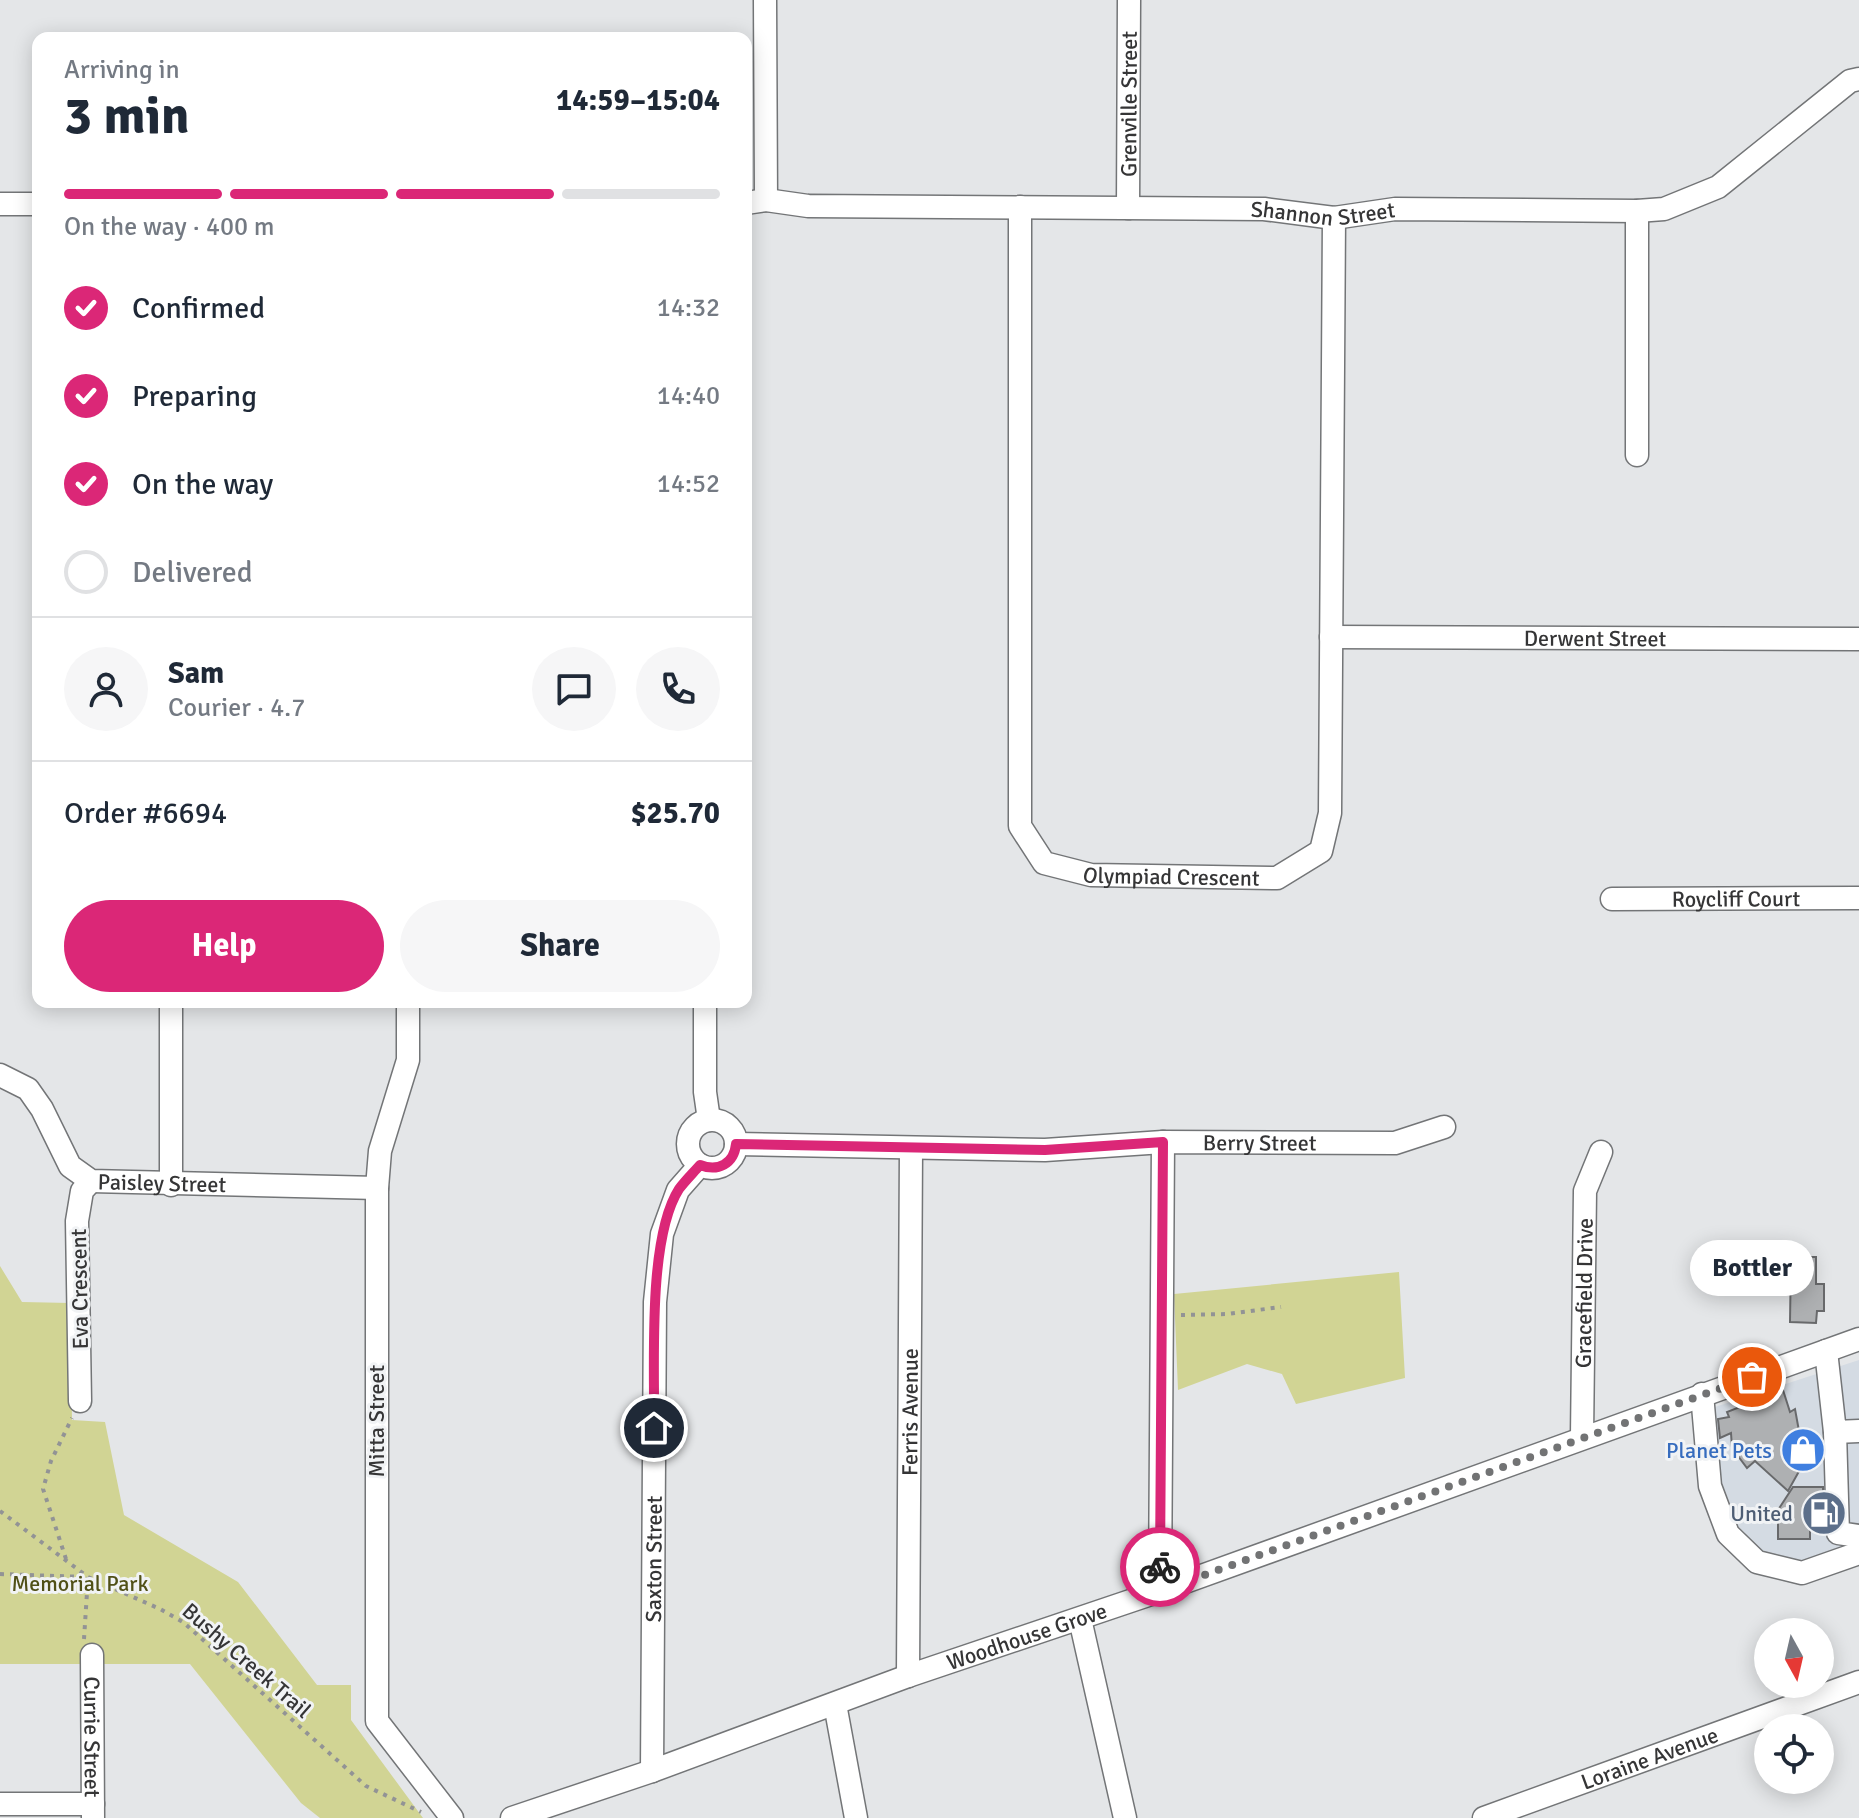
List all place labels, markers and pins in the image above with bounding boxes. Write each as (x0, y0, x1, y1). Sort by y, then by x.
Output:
callout: Bottler (1690, 1241, 1814, 1297)
pin (1718, 1343, 1786, 1411)
pin (620, 1394, 688, 1462)
shop icon: Planet Pets (1779, 1426, 1827, 1474)
place label: Planet Pets (1666, 1437, 1772, 1464)
fuel station icon: United (1800, 1489, 1848, 1537)
place label: United (1730, 1500, 1793, 1527)

